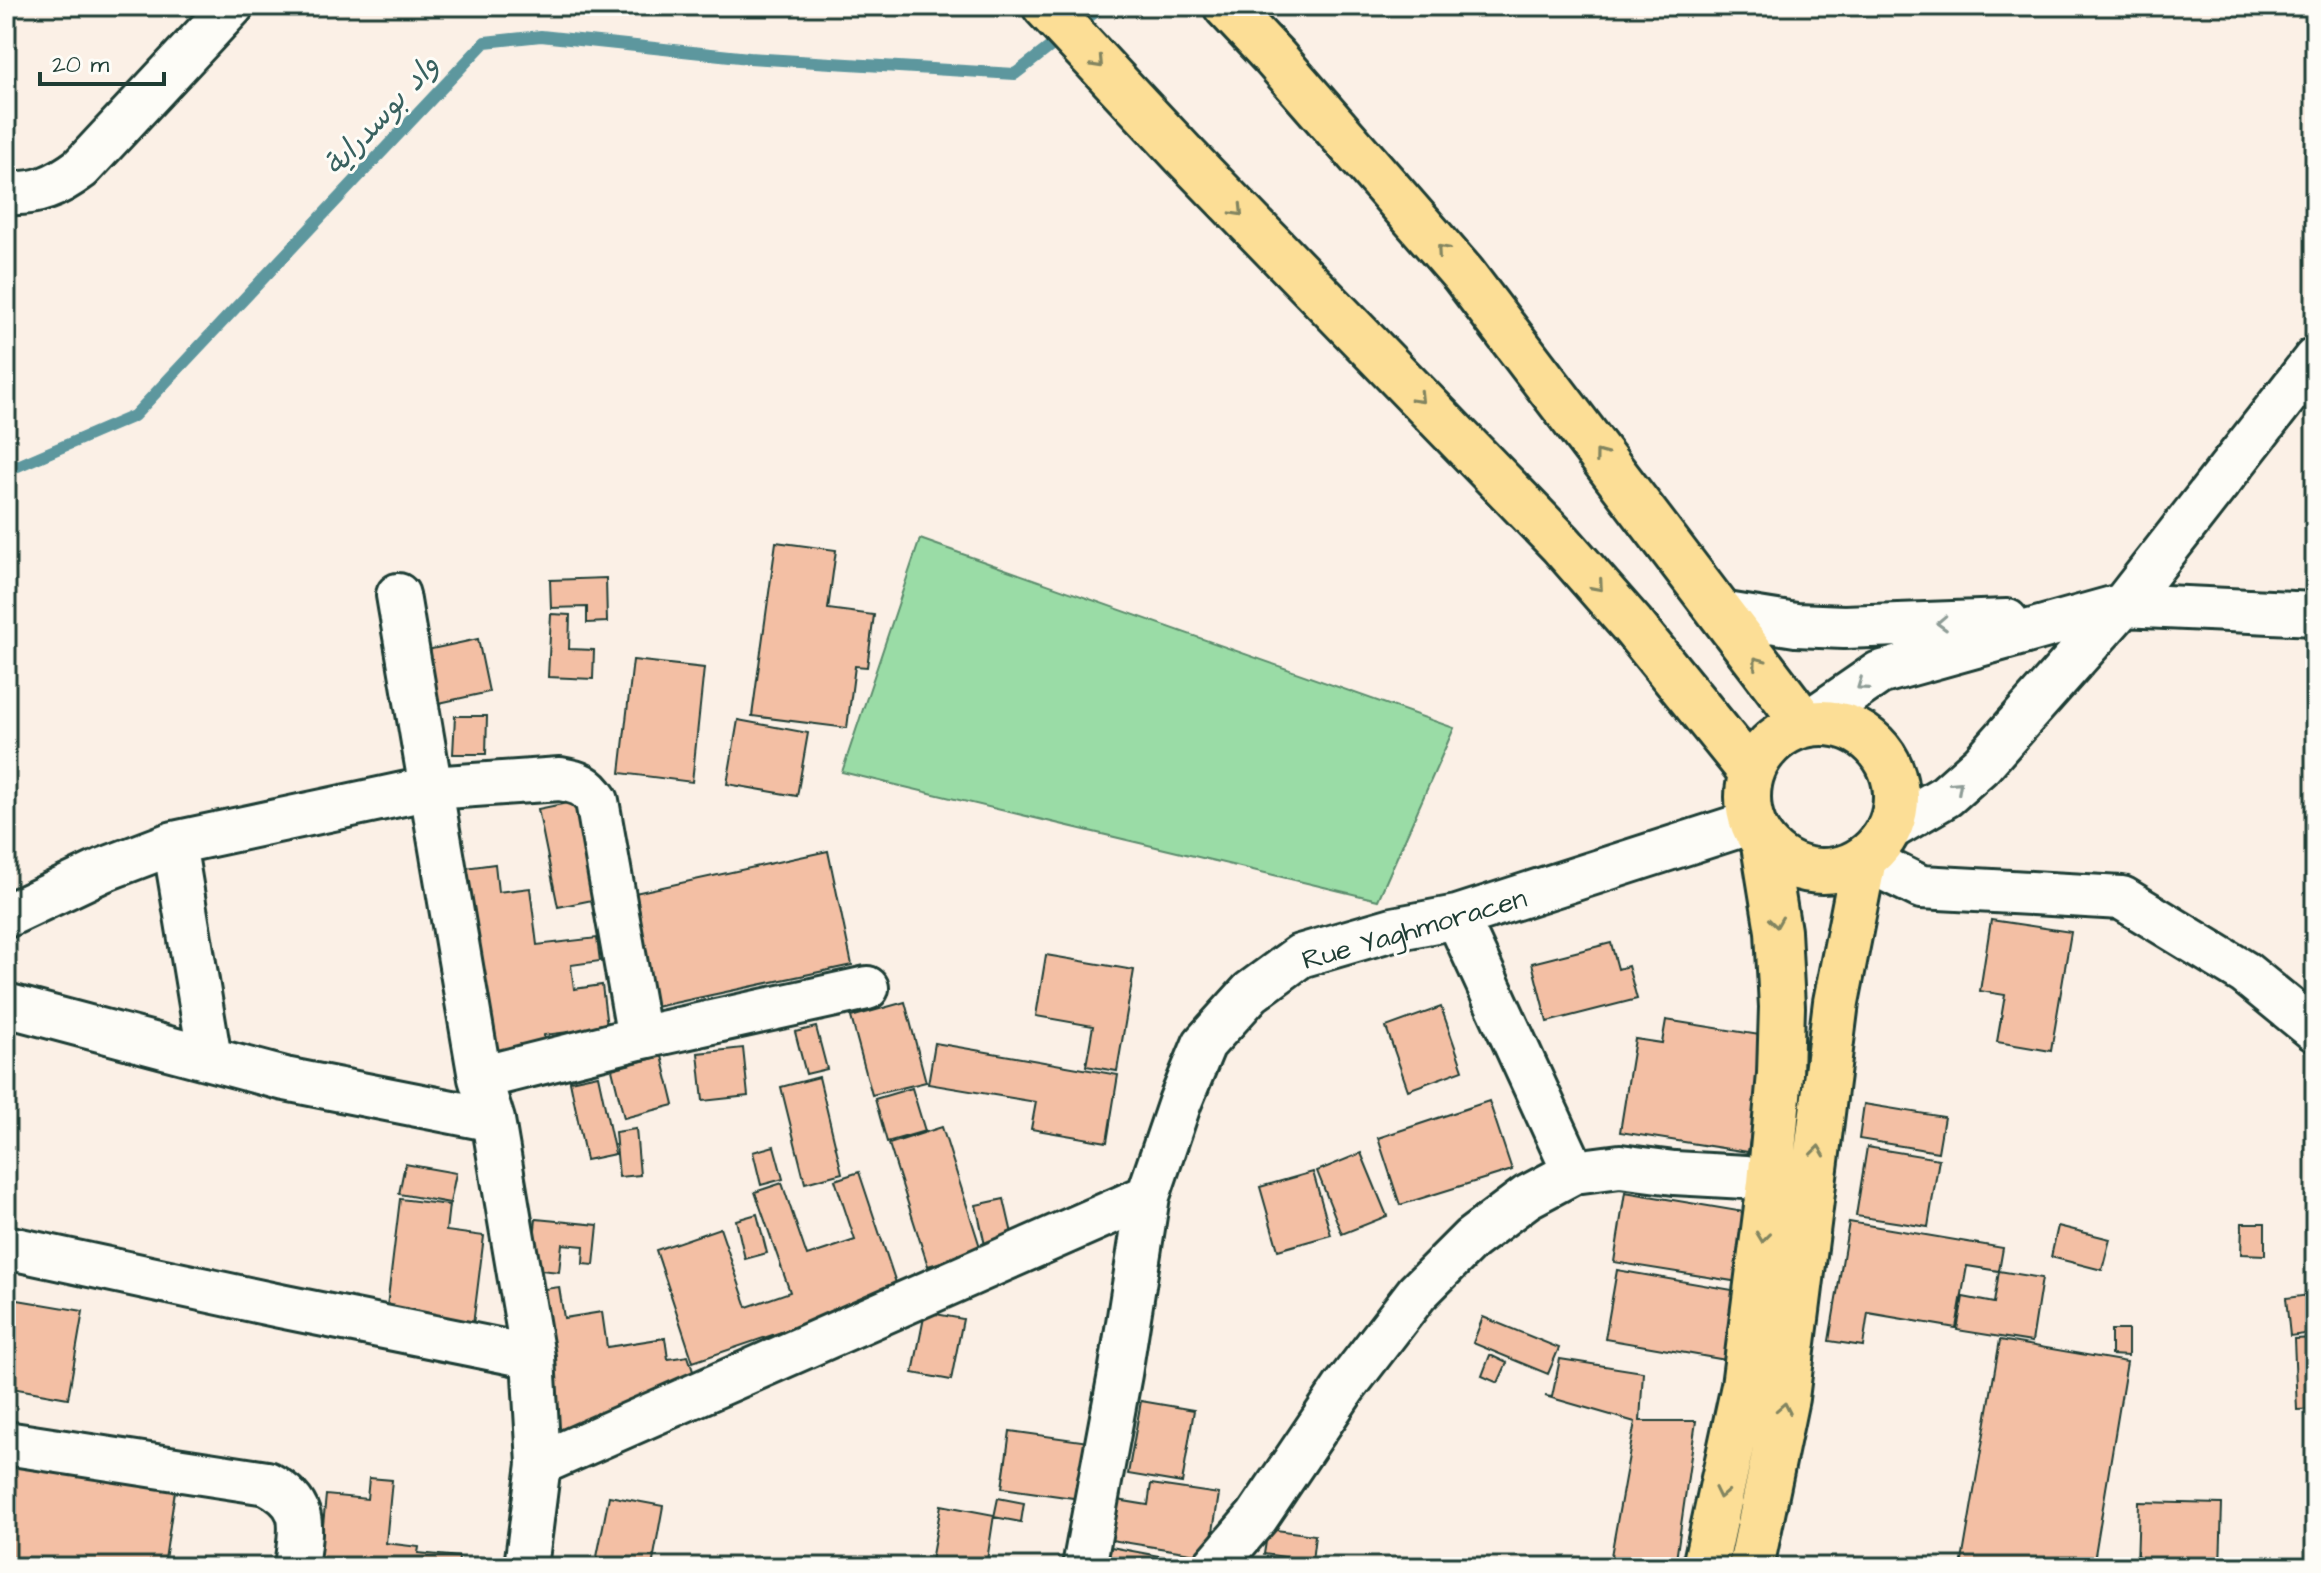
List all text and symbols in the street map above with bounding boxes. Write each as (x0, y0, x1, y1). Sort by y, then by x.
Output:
scale bar (40, 36, 164, 86)
water label: واد بوسدراية (315, 46, 449, 186)
text: 20 m (52, 48, 109, 82)
one-way arrow (1089, 54, 1104, 68)
one-way arrow (1229, 202, 1244, 216)
one-way arrow (1437, 244, 1451, 259)
one-way arrow (1410, 389, 1424, 403)
one-way arrow (1596, 449, 1610, 464)
one-way arrow (1588, 577, 1603, 591)
one-way arrow (1935, 615, 1948, 632)
one-way arrow (1753, 656, 1767, 671)
one-way arrow (1857, 675, 1871, 690)
one-way arrow (1947, 782, 1962, 796)
street label: Rue Yaghmoracen (1297, 879, 1532, 981)
one-way arrow (1767, 915, 1784, 929)
one-way arrow (1809, 1144, 1826, 1157)
one-way arrow (1755, 1230, 1772, 1244)
one-way arrow (1774, 1401, 1791, 1415)
one-way arrow (1713, 1486, 1730, 1499)

